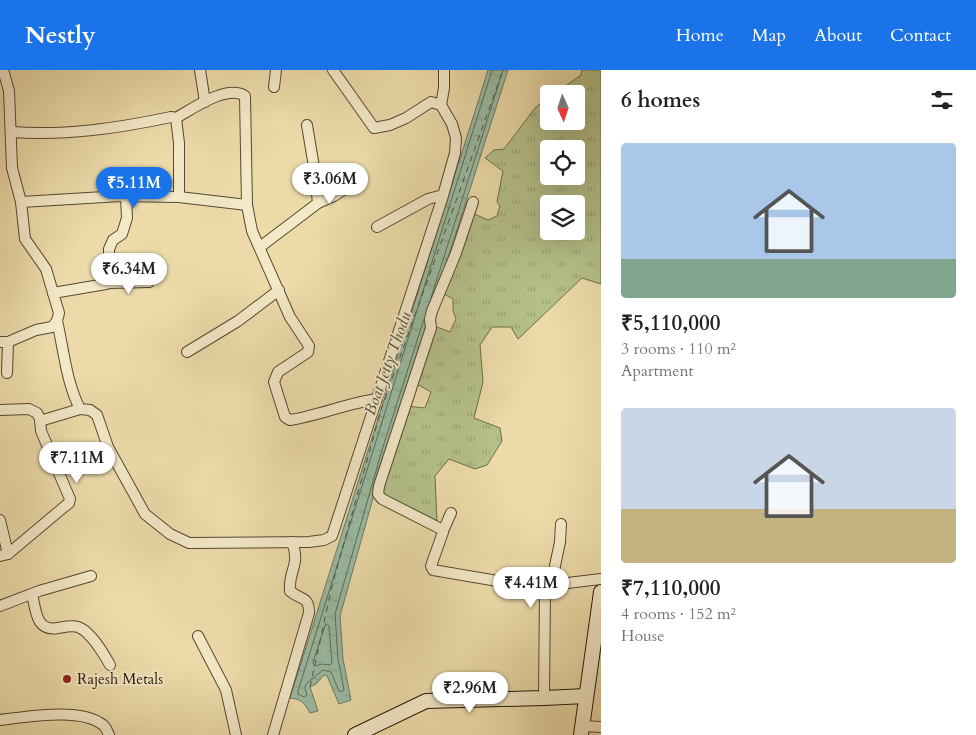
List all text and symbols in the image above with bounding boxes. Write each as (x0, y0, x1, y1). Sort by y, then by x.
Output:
text: Nestly (25, 19, 96, 52)
text: Home (676, 23, 724, 48)
text: Map (752, 23, 786, 48)
text: About (814, 23, 862, 48)
text: Contact (890, 23, 951, 48)
north arrow (540, 85, 585, 130)
map controls (540, 85, 585, 240)
text: 6 homes (621, 86, 700, 115)
icon: filters (928, 86, 956, 114)
button: locate (540, 140, 585, 185)
pin: ₹3.06M (289, 162, 371, 205)
pin: ₹5.11M (93, 166, 175, 209)
text: ₹3.06M (303, 168, 357, 190)
text: ₹5.11M (107, 172, 161, 194)
icon: home (744, 176, 834, 266)
button: layers (540, 195, 585, 240)
pin: ₹6.34M (88, 252, 170, 295)
text: ₹6.34M (102, 258, 156, 280)
water label: Boat Jetty Thodu (359, 308, 417, 418)
text: ₹5,110,000 (621, 309, 721, 338)
text: 3 rooms · 110 m² (621, 338, 736, 360)
text: Apartment (621, 360, 694, 382)
icon: home (744, 441, 834, 531)
pin: ₹7.11M (36, 442, 118, 484)
text: ₹7.11M (50, 447, 104, 469)
pin: ₹4.41M (490, 566, 572, 609)
text: ₹4.41M (504, 572, 558, 594)
text: ₹7,110,000 (621, 574, 721, 603)
text: 4 rooms · 152 m² (621, 603, 736, 625)
text: House (621, 625, 664, 647)
place label: Rajesh Metals (77, 669, 163, 689)
pin: ₹2.96M (429, 672, 511, 714)
marker: Rajesh Metals (61, 673, 73, 685)
text: ₹2.96M (443, 677, 497, 699)

